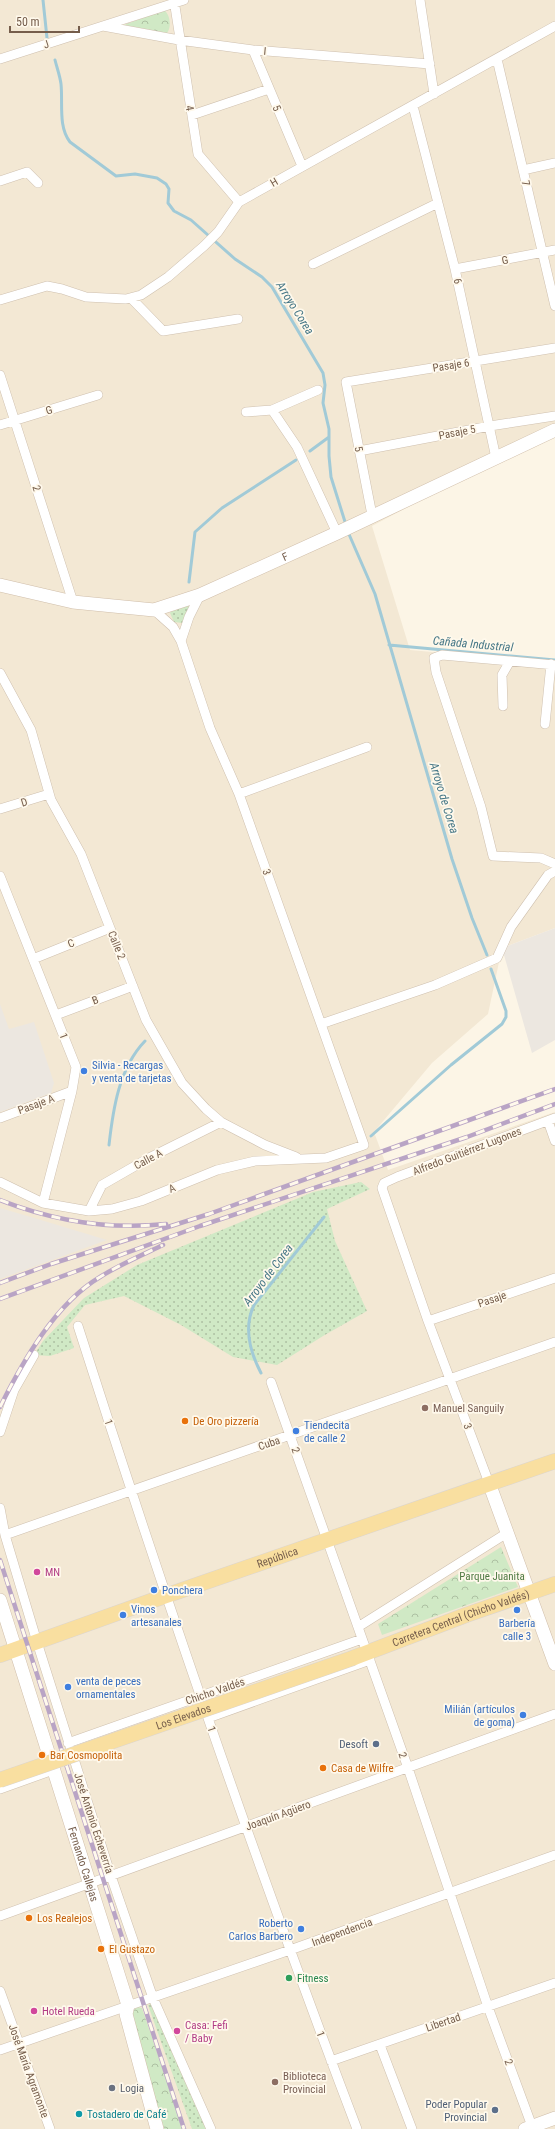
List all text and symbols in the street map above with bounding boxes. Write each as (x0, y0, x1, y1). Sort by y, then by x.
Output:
scale bar (10, 8, 79, 34)
text: 50 m (16, 15, 40, 29)
street label: J (42, 37, 51, 51)
street label: I (263, 45, 267, 58)
street label: 5 (269, 103, 284, 113)
street label: 4 (183, 104, 196, 112)
street label: H (268, 175, 280, 190)
street label: 7 (519, 179, 532, 187)
street label: G (501, 253, 510, 267)
street label: 6 (451, 277, 464, 285)
water label: Arroyo Corea (273, 278, 317, 337)
street label: Pasaje 6 (432, 356, 470, 375)
street label: G (44, 403, 54, 418)
street label: Pasaje 5 (438, 423, 477, 442)
street label: 5 (352, 445, 365, 453)
street label: 2 (30, 484, 44, 493)
street label: F (280, 550, 290, 564)
water label: Cañada Industrial (432, 634, 514, 655)
water label: Arroyo de Corea (426, 760, 461, 835)
street label: D (19, 795, 29, 810)
street label: 3 (259, 867, 274, 877)
street label: Calle 2 (105, 929, 128, 961)
street label: C (66, 936, 77, 951)
street label: B (90, 993, 100, 1008)
street label: 1 (56, 1031, 71, 1041)
place label: Silvia - Recargas y venta de tarjetas (92, 1059, 171, 1085)
marker: Silvia - Recargas y venta de tarjetas (79, 1066, 89, 1076)
street label: Pasaje A (16, 1092, 57, 1117)
street label: Alfredo Guitiérrez Lugones (411, 1125, 523, 1178)
street label: Calle A (132, 1146, 165, 1172)
street label: A (167, 1181, 178, 1196)
water label: Arroyo de Corea (240, 1241, 296, 1309)
street label: Pasaje (476, 1289, 508, 1310)
place label: Manuel Sanguily (433, 1402, 505, 1415)
marker: Manuel Sanguily (420, 1403, 430, 1413)
place label: De Oro pizzería (193, 1415, 259, 1428)
marker: De Oro pizzería (180, 1416, 190, 1426)
street label: 1 (102, 1418, 116, 1427)
place label: Tiendecita de calle 2 (304, 1419, 349, 1445)
street label: 3 (460, 1421, 475, 1431)
marker: Tiendecita de calle 2 (291, 1426, 301, 1436)
street label: Cuba (257, 1434, 282, 1453)
street label: 2 (288, 1445, 303, 1455)
street label: República (255, 1545, 300, 1571)
place label: MN (45, 1566, 60, 1579)
marker: MN (32, 1567, 42, 1577)
park label: Parque Juanita (459, 1570, 525, 1583)
place label: Ponchera (162, 1584, 203, 1597)
marker: Ponchera (149, 1585, 159, 1595)
street label: Carretera Central (Chicho Valdés) (391, 1587, 531, 1649)
place label: Vinos artesanales (131, 1603, 182, 1629)
marker: Barbería calle 3 (512, 1605, 522, 1615)
marker: Vinos artesanales (118, 1610, 128, 1620)
place label: Barbería calle 3 (499, 1617, 535, 1643)
place label: venta de peces ornamentales (76, 1675, 141, 1701)
street label: Chicho Valdés (184, 1675, 247, 1708)
marker: venta de peces ornamentales (63, 1682, 73, 1692)
street label: Los Elevados (154, 1702, 213, 1733)
place label: Milián (artículos de goma) (444, 1703, 515, 1729)
marker: Milián (artículos de goma) (518, 1710, 528, 1720)
street label: 1 (204, 1724, 219, 1734)
place label: Desoft (339, 1738, 368, 1751)
marker: Desoft (371, 1739, 381, 1749)
place label: Bar Cosmopolita (50, 1749, 122, 1762)
marker: Bar Cosmopolita (37, 1750, 47, 1760)
street label: 2 (395, 1750, 410, 1760)
place label: Casa de Wilfre (331, 1762, 394, 1775)
marker: Casa de Wilfre (318, 1763, 328, 1773)
street label: José Antonio Echeverría (71, 1771, 116, 1875)
street label: Joaquín Agüero (244, 1798, 313, 1833)
street label: Fernando Callejas (65, 1825, 101, 1903)
place label: Los Realejos (37, 1912, 92, 1925)
marker: Los Realejos (24, 1913, 34, 1923)
street label: Independencia (310, 1916, 374, 1949)
place label: Roberto Carlos Barbero (229, 1917, 293, 1943)
marker: Roberto Carlos Barbero (296, 1924, 306, 1934)
place label: El Gustazo (109, 1943, 156, 1956)
marker: El Gustazo (96, 1944, 106, 1954)
place label: Fitness (297, 1972, 329, 1985)
marker: Fitness (284, 1973, 294, 1983)
place label: Hotel Rueda (42, 2005, 95, 2018)
marker: Hotel Rueda (29, 2006, 39, 2016)
street label: Libertad (424, 2010, 462, 2034)
place label: Casa: Fefi / Baby (185, 2019, 228, 2045)
street label: José María Agramonte (6, 2023, 51, 2120)
marker: Casa: Fefi / Baby (172, 2026, 182, 2036)
street label: 1 (313, 2029, 328, 2039)
street label: 2 (501, 2057, 516, 2067)
place label: Biblioteca Provincial (283, 2070, 326, 2096)
marker: Biblioteca Provincial (270, 2077, 280, 2087)
place label: Logia (120, 2082, 144, 2095)
marker: Logia (107, 2083, 117, 2093)
place label: Poder Popular Provincial (426, 2098, 488, 2124)
marker: Poder Popular Provincial (490, 2105, 500, 2115)
place label: Tostadero de Café (87, 2108, 166, 2121)
marker: Tostadero de Café (74, 2109, 84, 2119)

